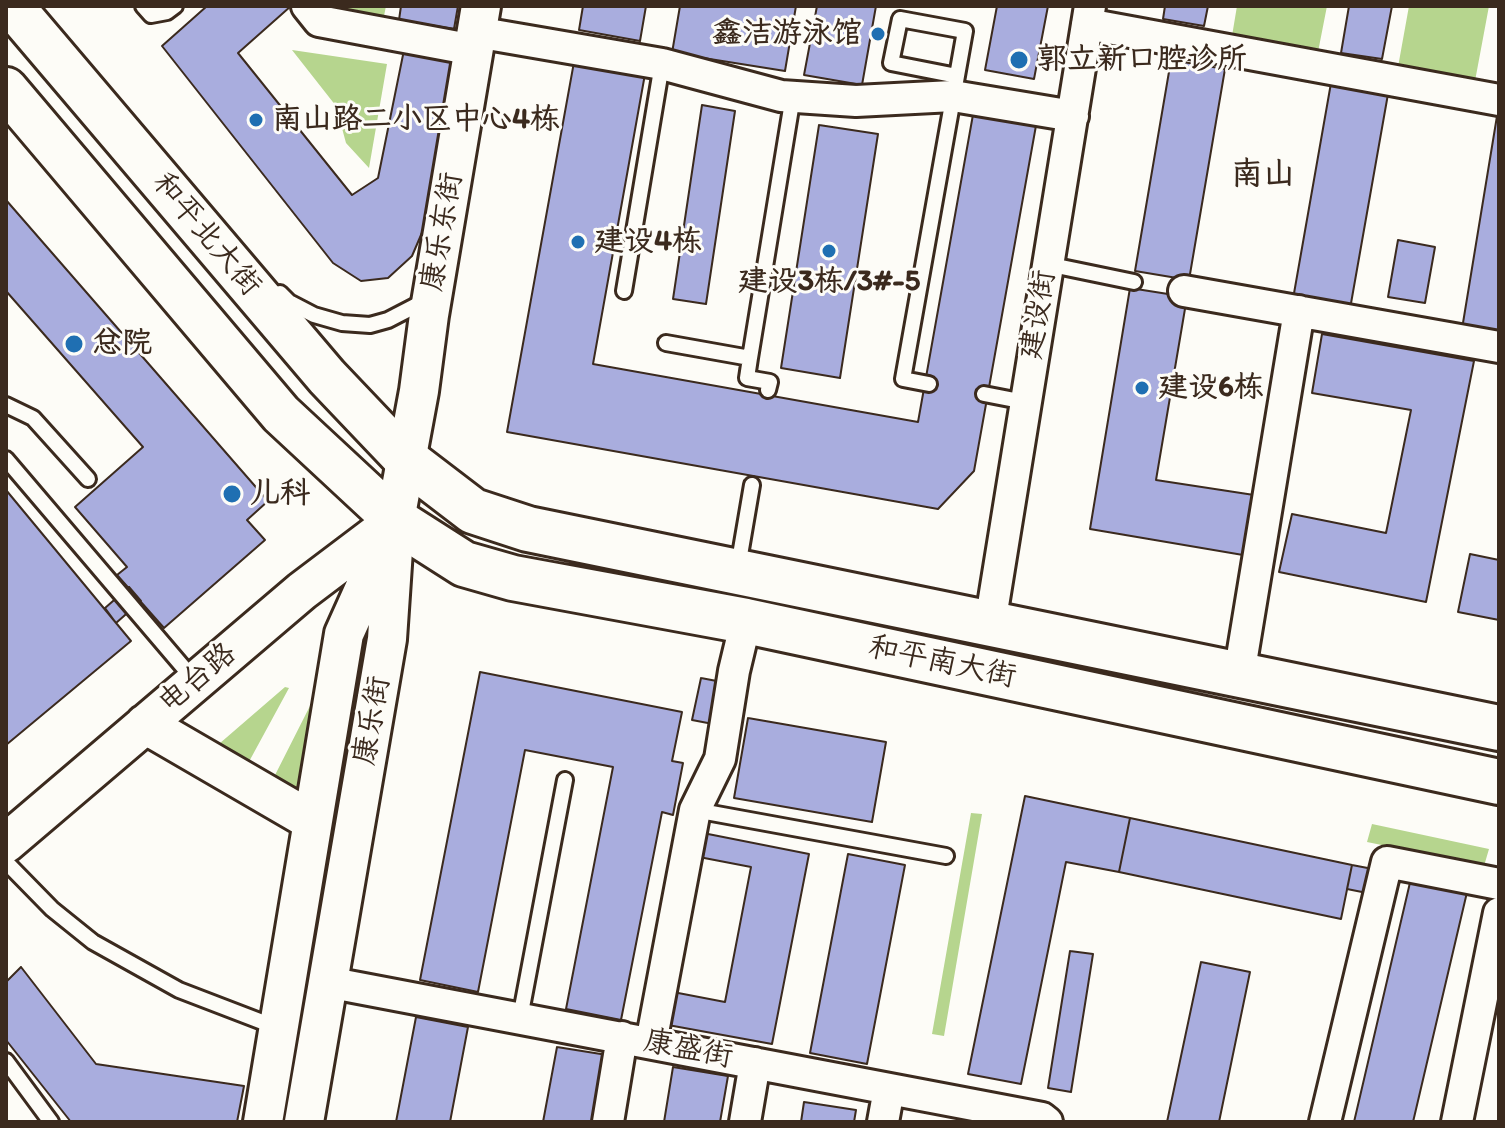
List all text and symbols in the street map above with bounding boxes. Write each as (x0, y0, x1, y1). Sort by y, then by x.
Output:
place label: 鑫洁游泳馆 (712, 16, 862, 52)
marker: 鑫洁游泳馆 (869, 25, 887, 43)
place label: 郭立新口腔诊所 (1037, 42, 1247, 78)
marker: 郭立新口腔诊所 (1008, 49, 1030, 71)
place label: 南山路二小区中心4栋 (272, 102, 560, 138)
marker: 南山路二小区中心4栋 (247, 111, 265, 129)
district label: 南山 (1231, 157, 1295, 195)
street label: 和平北大街 (144, 166, 268, 304)
street label: 康乐东街 (415, 170, 471, 294)
place label: 建设4栋 (594, 224, 702, 260)
marker: 建设4栋 (569, 233, 587, 251)
marker: 建设3栋/3#-5 (820, 242, 838, 260)
place label: 建设3栋/3#-5 (738, 264, 920, 300)
street label: 建设街 (1014, 268, 1064, 362)
place label: 总院 (92, 326, 152, 362)
marker: 总院 (63, 333, 85, 355)
place label: 建设6栋 (1158, 370, 1264, 406)
marker: 建设6栋 (1133, 379, 1151, 397)
place label: 儿科 (250, 476, 310, 512)
marker: 儿科 (221, 483, 243, 505)
street label: 和平南大街 (865, 630, 1019, 696)
street label: 电台路 (152, 636, 244, 722)
street label: 康乐街 (347, 674, 399, 768)
street label: 康盛街 (640, 1024, 736, 1076)

